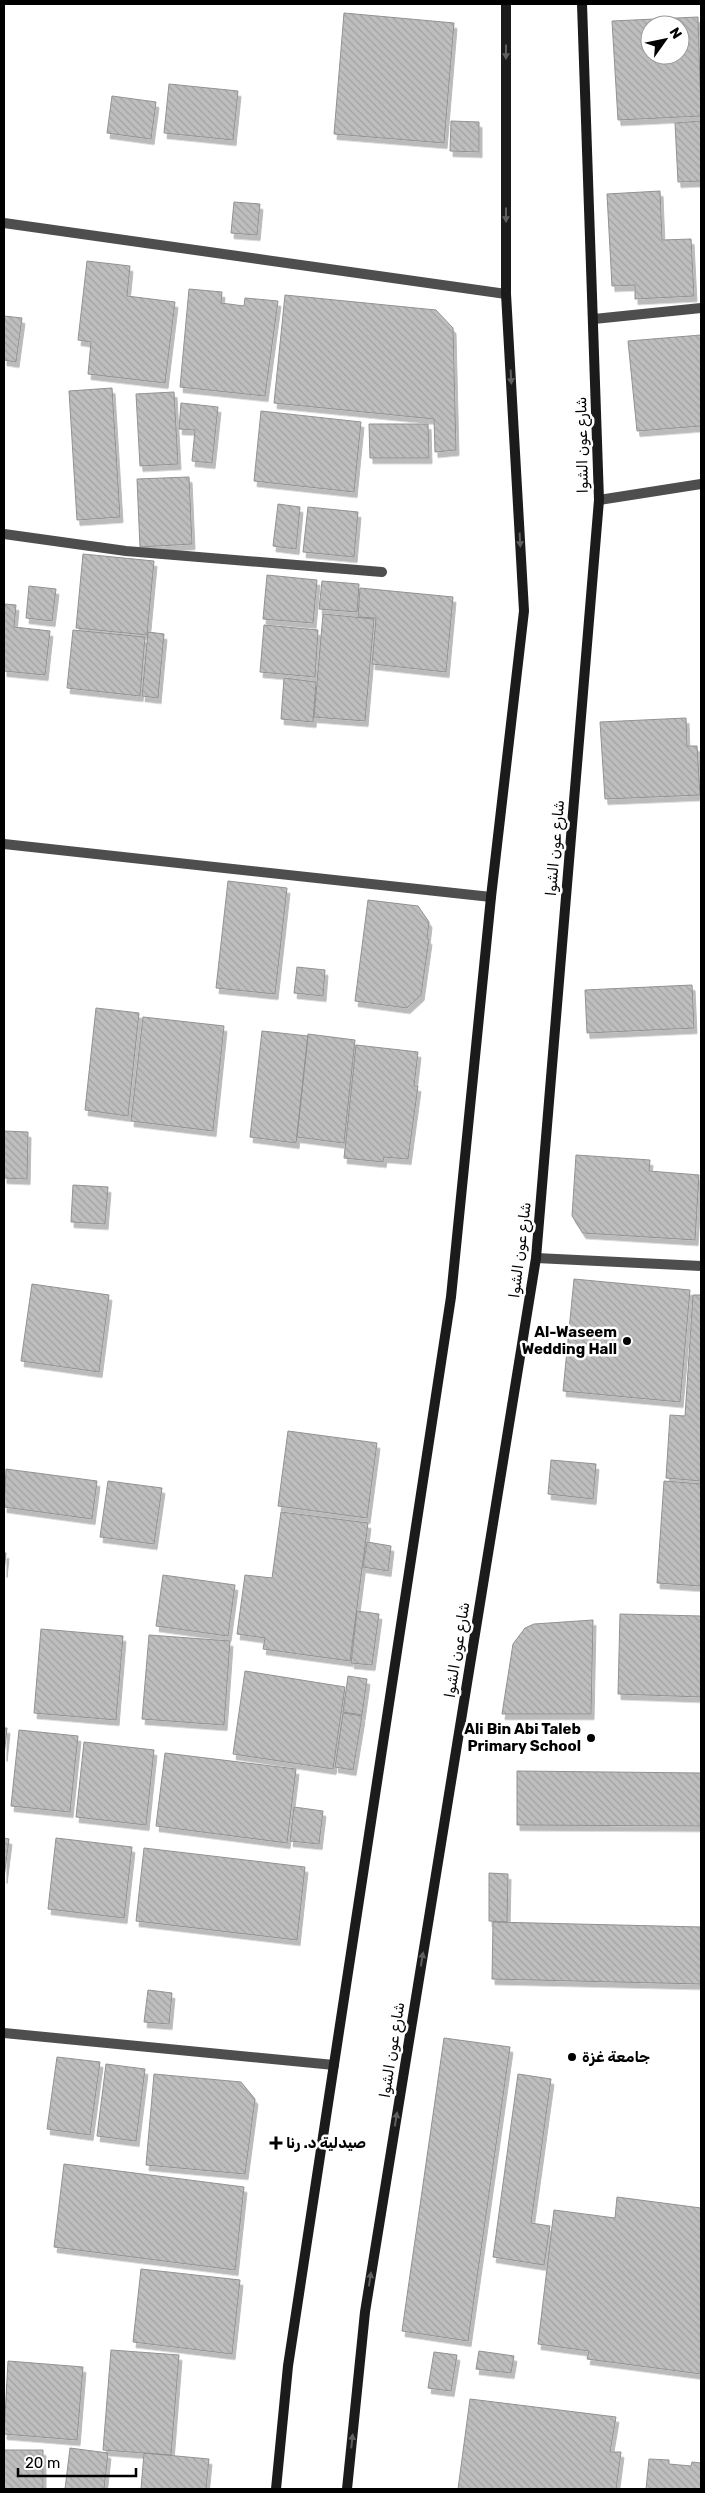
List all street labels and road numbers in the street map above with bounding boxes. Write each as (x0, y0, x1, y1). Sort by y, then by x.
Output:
street label: شارع عون الشوا (572, 396, 594, 493)
street label: شارع عون الشوا (542, 799, 570, 897)
street label: شارع عون الشوا (505, 1201, 537, 1299)
street label: شارع عون الشوا (441, 1601, 475, 1699)
street label: شارع عون الشوا (376, 2001, 410, 2099)

